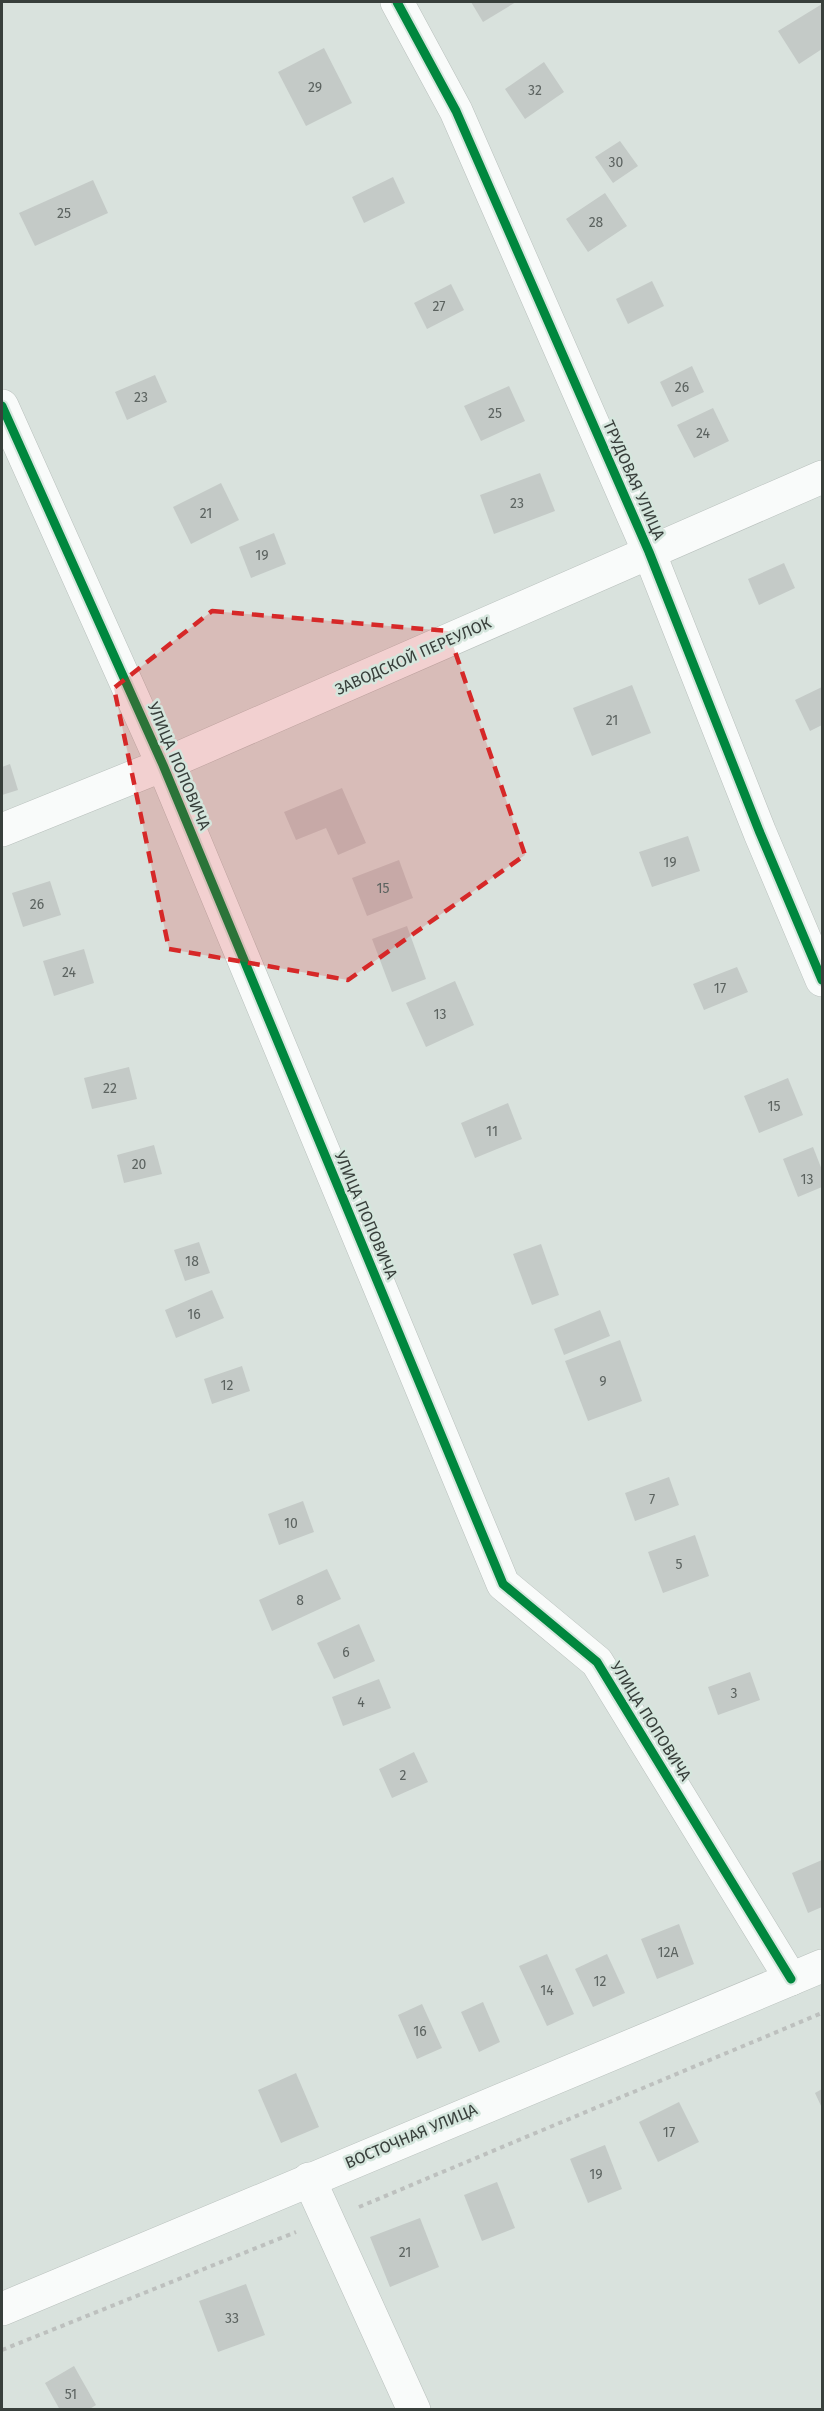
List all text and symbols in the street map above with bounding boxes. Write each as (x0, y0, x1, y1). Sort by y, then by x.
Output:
house number: 29 (308, 79, 322, 96)
house number: 32 (528, 82, 542, 99)
house number: 30 (609, 154, 624, 171)
house number: 25 (57, 205, 71, 222)
house number: 28 (589, 214, 604, 231)
house number: 27 (432, 298, 446, 315)
house number: 26 (675, 379, 689, 396)
house number: 23 (134, 389, 148, 406)
house number: 25 (488, 405, 502, 422)
street label: ТРУДОВАЯ УЛИЦА (599, 417, 669, 543)
house number: 24 (696, 425, 711, 442)
house number: 23 (510, 495, 524, 512)
house number: 21 (200, 505, 212, 522)
house number: 19 (255, 547, 269, 564)
street label: ЗАВОДСКОЙ ПЕРЕУЛОК (332, 613, 494, 699)
street label: УЛИЦА ПОПОВИЧА (143, 699, 215, 834)
house number: 21 (606, 712, 618, 729)
house number: 19 (663, 854, 677, 871)
house number: 15 (376, 880, 390, 897)
house number: 26 (30, 896, 44, 913)
house number: 24 (62, 964, 77, 981)
house number: 17 (714, 980, 726, 997)
house number: 13 (433, 1006, 447, 1023)
house number: 22 (103, 1080, 117, 1097)
house number: 15 (767, 1098, 781, 1115)
house number: 11 (486, 1123, 498, 1140)
street label: УЛИЦА ПОПОВИЧА (330, 1148, 402, 1283)
house number: 20 (132, 1156, 147, 1173)
house number: 13 (800, 1171, 814, 1188)
house number: 18 (185, 1253, 199, 1270)
house number: 16 (187, 1306, 201, 1323)
house number: 9 (599, 1373, 607, 1390)
house number: 12 (221, 1377, 234, 1394)
house number: 7 (649, 1491, 655, 1508)
house number: 10 (284, 1515, 298, 1532)
house number: 5 (675, 1556, 683, 1573)
house number: 8 (296, 1592, 304, 1609)
house number: 6 (342, 1644, 350, 1661)
street label: УЛИЦА ПОПОВИЧА (607, 1658, 696, 1785)
house number: 3 (731, 1685, 738, 1702)
house number: 4 (357, 1694, 365, 1711)
house number: 2 (400, 1767, 407, 1784)
house number: 12А (657, 1944, 679, 1961)
house number: 12 (594, 1973, 607, 1990)
house number: 14 (540, 1982, 554, 1999)
house number: 16 (413, 2023, 427, 2040)
street label: ВОСТОЧНАЯ УЛИЦА (342, 2099, 481, 2172)
house number: 17 (663, 2124, 675, 2141)
house number: 19 (589, 2166, 603, 2183)
house number: 21 (399, 2244, 411, 2261)
house number: 33 (225, 2310, 239, 2327)
house number: 51 (65, 2386, 77, 2403)

